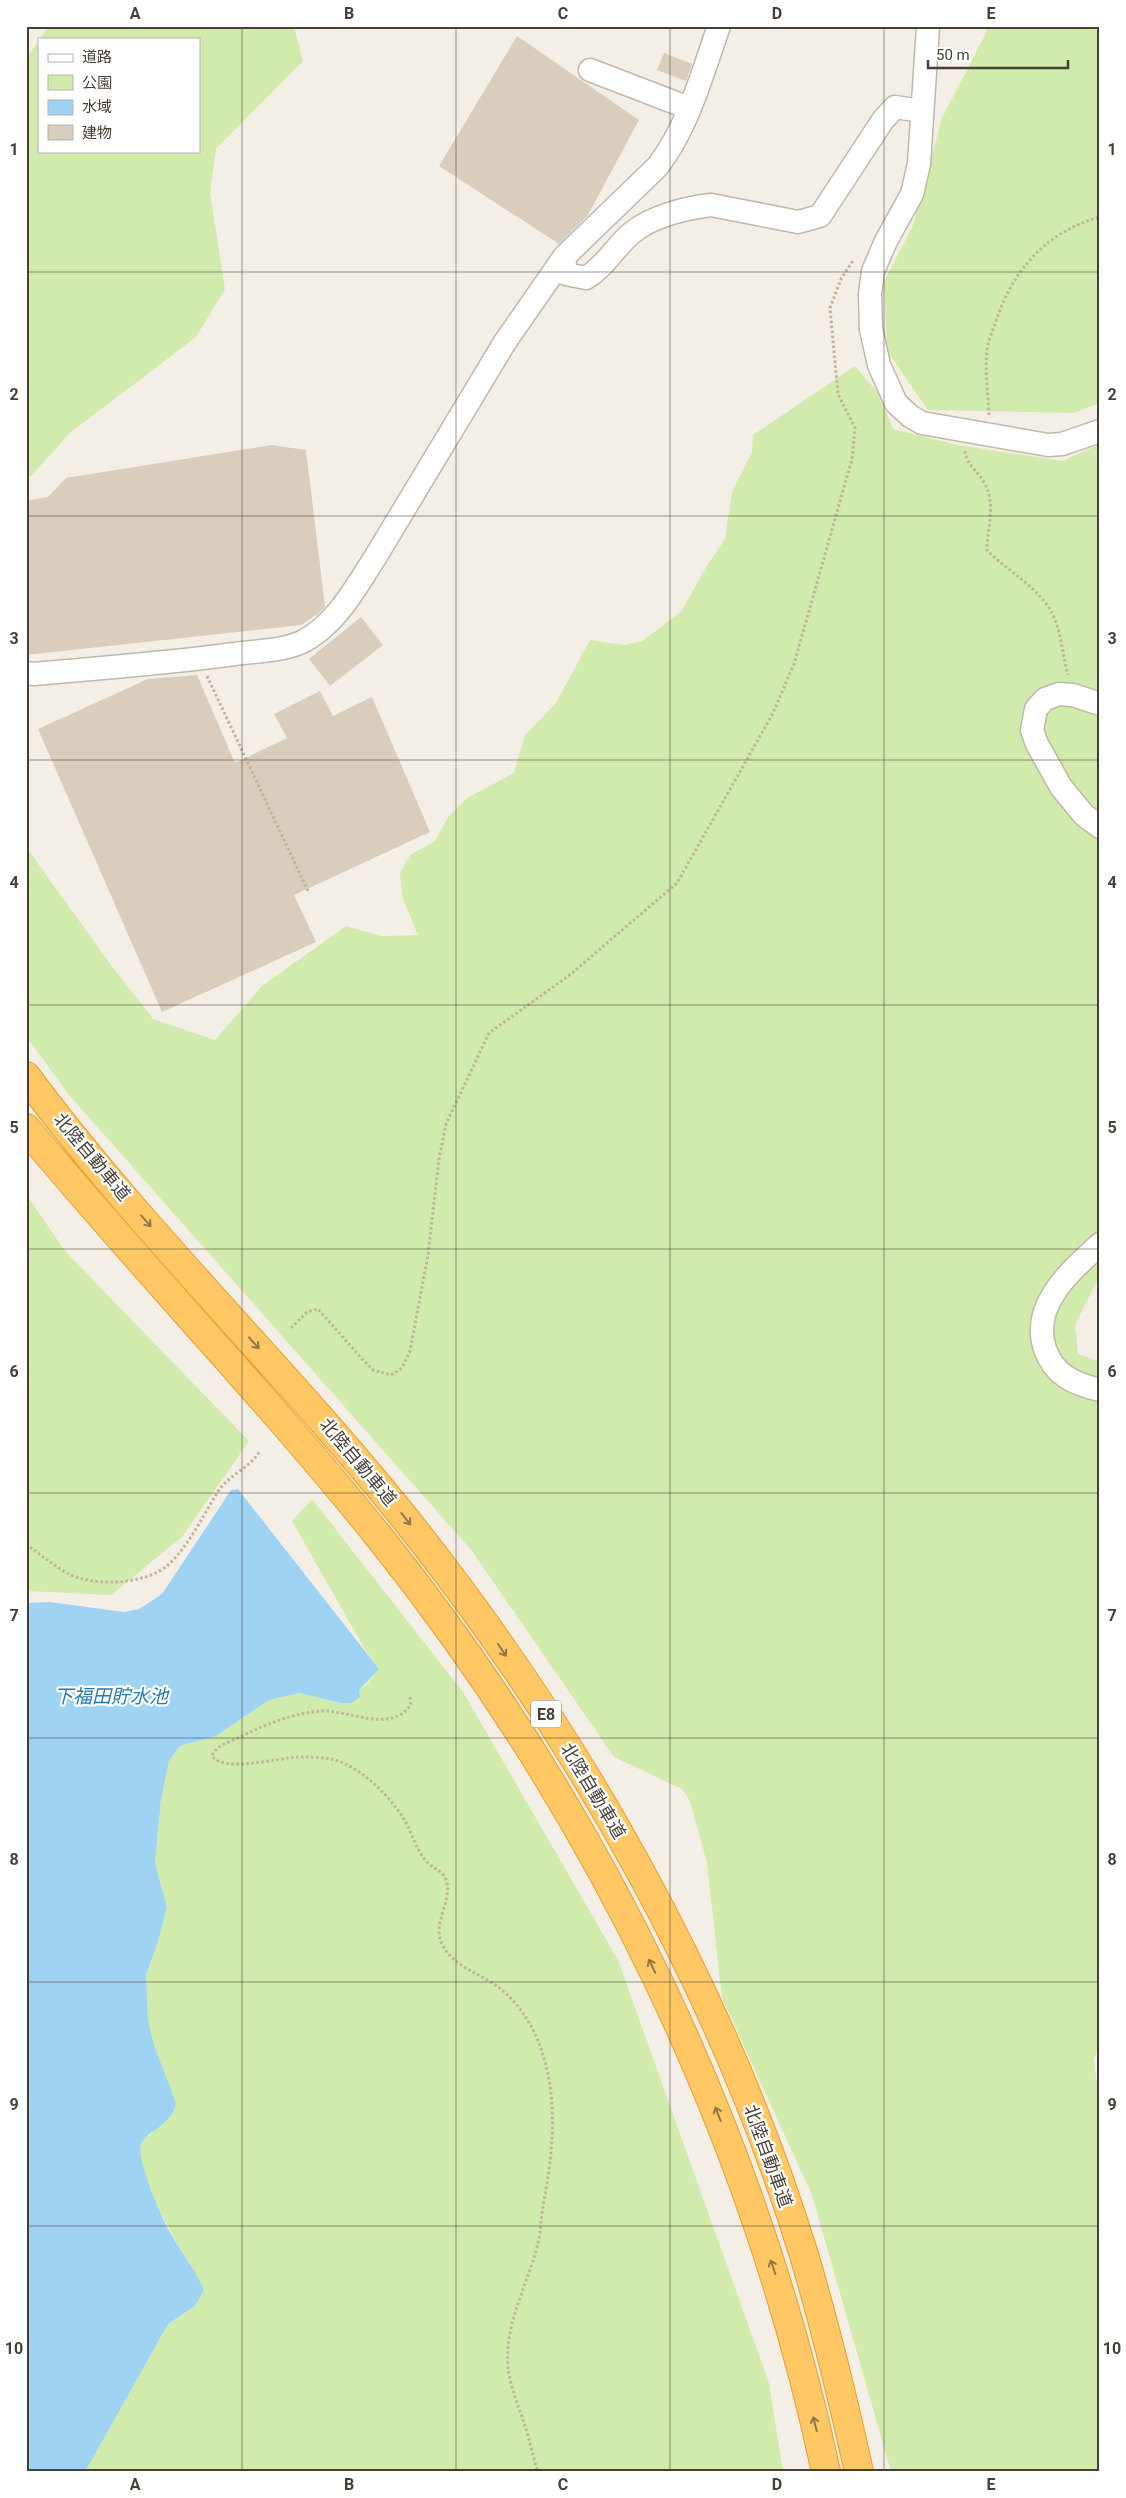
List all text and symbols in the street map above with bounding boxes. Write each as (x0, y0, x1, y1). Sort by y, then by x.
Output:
text: A (130, 4, 141, 23)
text: B (344, 4, 354, 23)
text: C (558, 4, 568, 23)
text: D (772, 4, 782, 23)
text: E (987, 4, 996, 23)
legend (38, 38, 200, 152)
scale bar (928, 38, 1068, 70)
text: 50 m (936, 46, 970, 64)
text: 道路 (82, 48, 112, 66)
text: 公園 (82, 74, 112, 92)
text: 水域 (82, 98, 112, 116)
text: 建物 (82, 124, 112, 142)
text: 1 (9, 140, 19, 159)
text: 1 (1107, 140, 1117, 159)
text: 2 (9, 385, 19, 404)
text: 2 (1107, 385, 1117, 404)
text: 3 (9, 629, 19, 648)
text: 3 (1107, 629, 1117, 648)
text: 4 (9, 873, 19, 892)
text: 4 (1107, 873, 1117, 892)
street label: 北陸自動車道 (50, 1109, 135, 1205)
text: 5 (9, 1118, 19, 1137)
text: 5 (1107, 1118, 1117, 1137)
one-way arrow (141, 1215, 152, 1228)
one-way arrow (248, 1337, 260, 1350)
text: 6 (9, 1362, 19, 1381)
text: 6 (1107, 1362, 1117, 1381)
street label: 北陸自動車道 (316, 1414, 401, 1510)
one-way arrow (400, 1512, 411, 1525)
text: 7 (9, 1606, 19, 1625)
text: 7 (1107, 1606, 1117, 1625)
one-way arrow (497, 1643, 508, 1657)
water label: 下福田貯水池 (54, 1685, 170, 1708)
road number: E8 (531, 1700, 561, 1728)
street label: 北陸自動車道 (557, 1739, 630, 1842)
text: 8 (9, 1850, 19, 1869)
text: 8 (1107, 1850, 1117, 1869)
one-way arrow (647, 1959, 656, 1974)
text: 9 (9, 2095, 19, 2114)
text: 9 (1107, 2095, 1117, 2114)
street label: 北陸自動車道 (740, 2101, 797, 2210)
one-way arrow (713, 2107, 722, 2123)
one-way arrow (768, 2260, 777, 2276)
text: 10 (5, 2339, 23, 2358)
text: 10 (1103, 2339, 1121, 2358)
one-way arrow (810, 2417, 819, 2433)
text: A (130, 2475, 141, 2494)
text: B (344, 2475, 354, 2494)
text: C (558, 2475, 568, 2494)
text: D (772, 2475, 782, 2494)
text: E (987, 2475, 996, 2494)

